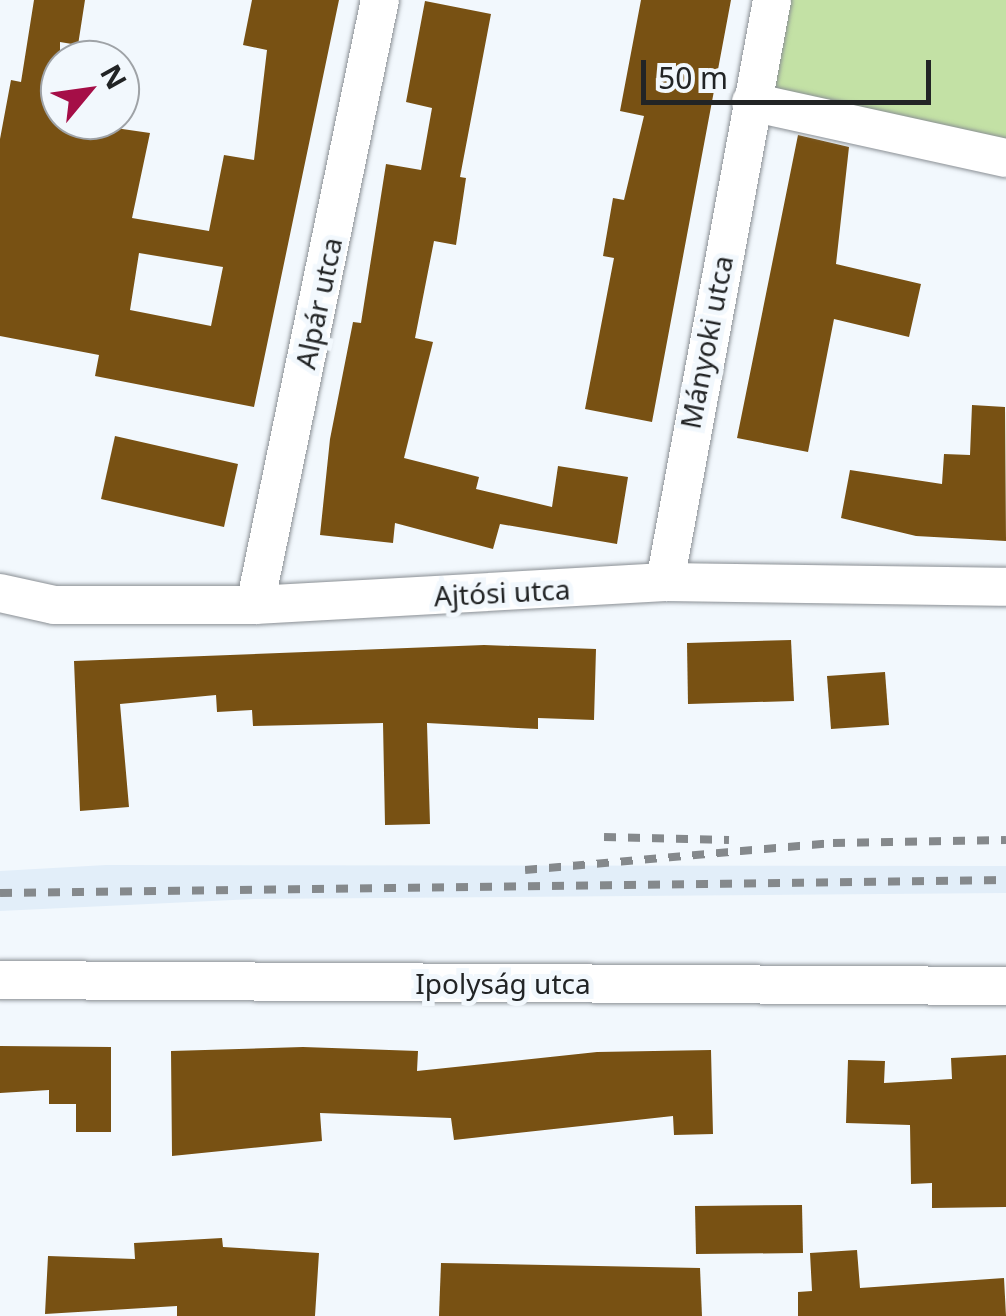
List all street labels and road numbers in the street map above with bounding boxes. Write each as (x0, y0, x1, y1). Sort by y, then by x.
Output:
street label: Alpár utca (288, 234, 348, 372)
street label: Mányoki utca (673, 253, 739, 431)
street label: Ajtósi utca (433, 572, 571, 612)
street label: Ipolyság utca (415, 966, 591, 1000)

